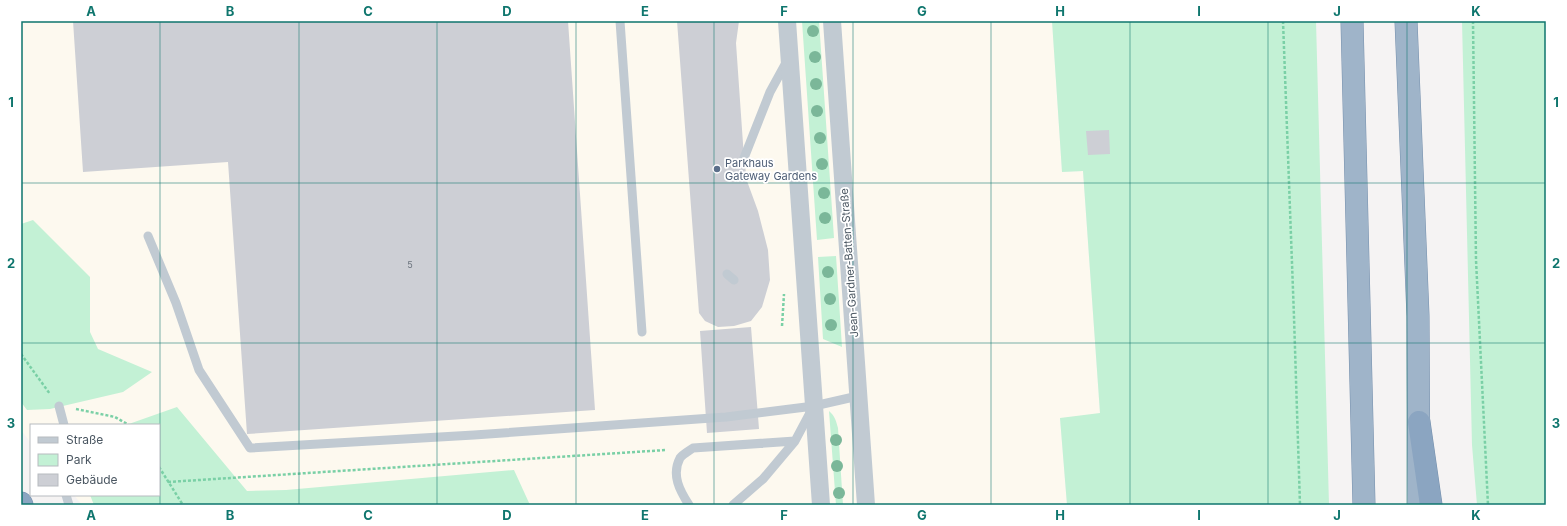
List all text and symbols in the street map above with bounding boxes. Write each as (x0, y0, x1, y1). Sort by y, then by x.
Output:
text: A (86, 3, 96, 19)
text: B (226, 3, 235, 19)
text: C (363, 3, 373, 19)
text: D (502, 3, 512, 19)
text: E (641, 3, 649, 19)
text: F (780, 3, 788, 19)
text: G (917, 3, 927, 19)
text: H (1055, 3, 1065, 19)
text: I (1197, 3, 1201, 19)
text: J (1333, 3, 1341, 19)
text: K (1471, 3, 1481, 19)
text: 1 (8, 94, 14, 110)
text: 1 (1553, 94, 1559, 110)
place label: Parkhaus Gateway Gardens (725, 156, 817, 183)
marker: Parkhaus Gateway Gardens (712, 164, 722, 174)
street label: Jean-Gardner-Batten-Straße (837, 188, 861, 338)
text: 2 (7, 255, 15, 271)
text: 2 (1552, 255, 1560, 271)
house number: 5 (407, 259, 413, 270)
text: 3 (7, 415, 15, 431)
text: 3 (1552, 415, 1560, 431)
legend (30, 424, 160, 496)
text: Straße (66, 432, 103, 447)
text: Park (66, 452, 92, 467)
text: Gebäude (66, 472, 118, 487)
text: A (86, 507, 96, 523)
text: B (226, 507, 235, 523)
text: C (363, 507, 373, 523)
text: D (502, 507, 512, 523)
text: E (641, 507, 649, 523)
text: F (780, 507, 788, 523)
text: G (917, 507, 927, 523)
text: H (1055, 507, 1065, 523)
text: I (1197, 507, 1201, 523)
text: J (1333, 507, 1341, 523)
text: K (1471, 507, 1481, 523)

